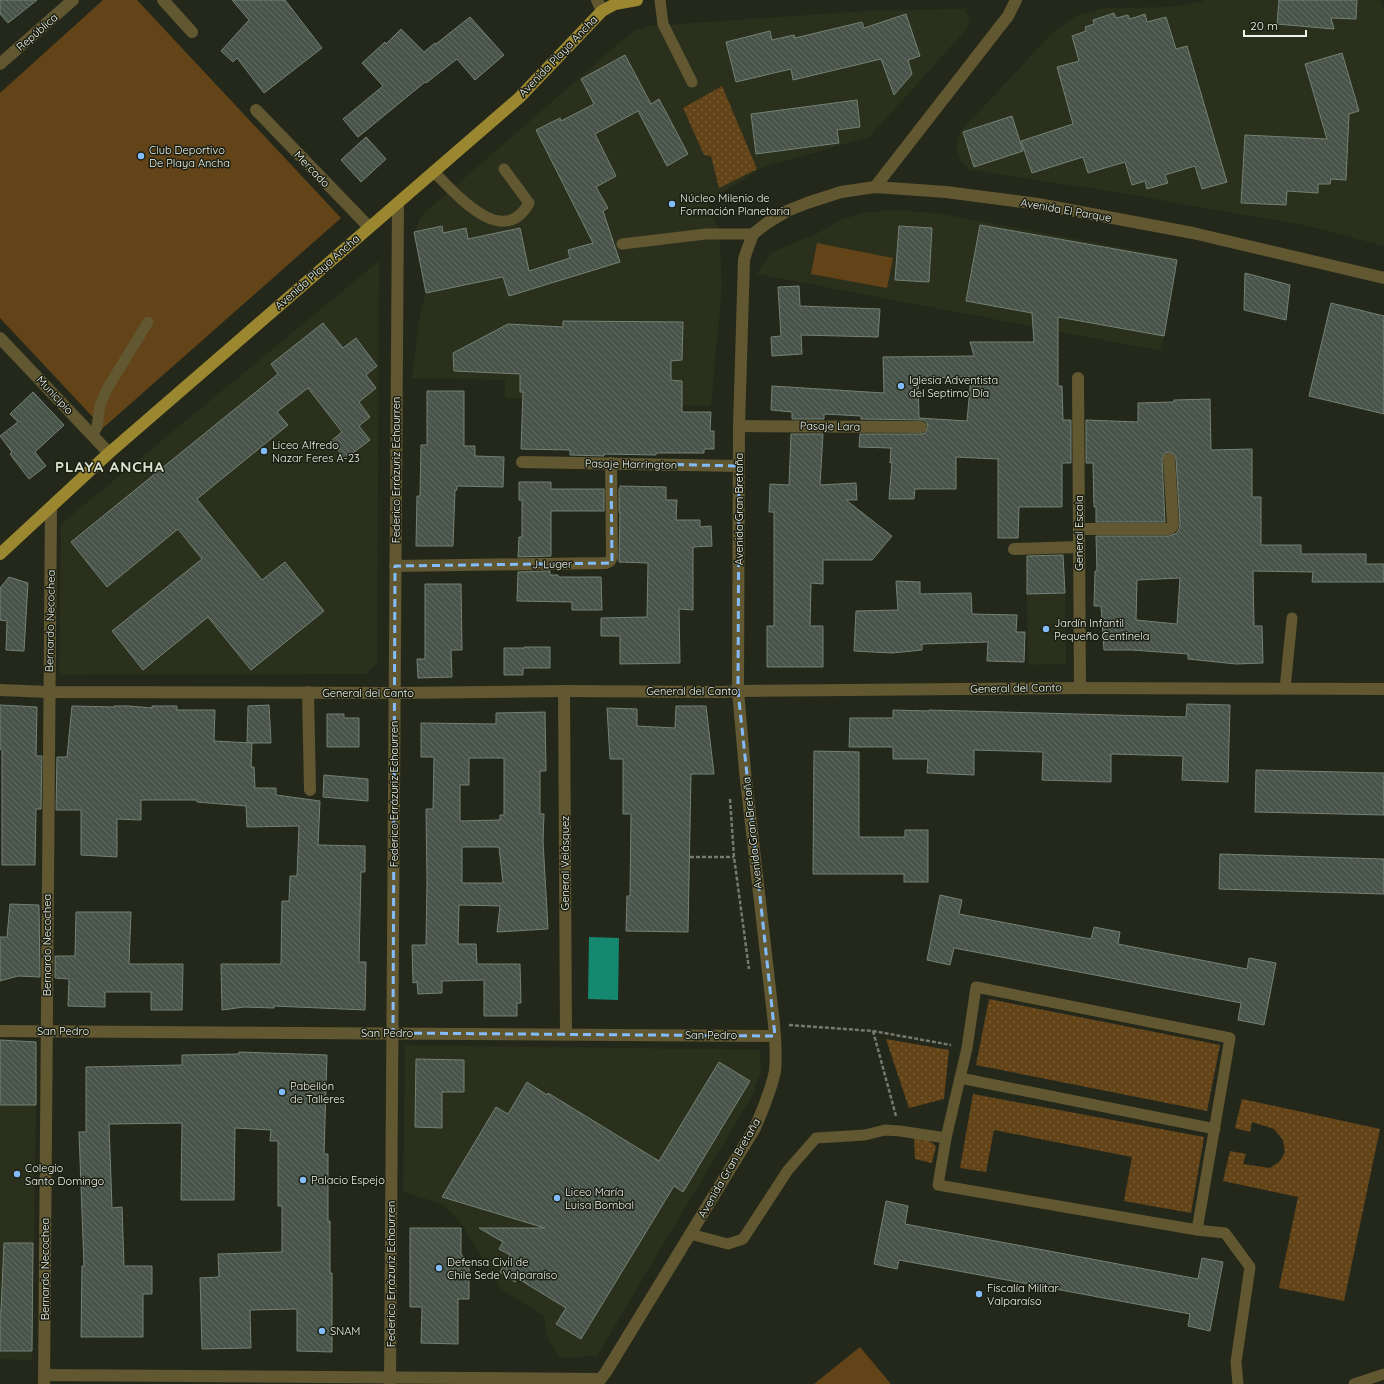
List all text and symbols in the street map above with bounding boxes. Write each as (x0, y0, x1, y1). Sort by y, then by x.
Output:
street label: República (13, 10, 61, 54)
street label: Avenida Playa Ancha (516, 12, 600, 100)
scale bar (1244, 12, 1306, 38)
text: 20 m (1250, 18, 1278, 33)
place label: Club Deportivo De Playa Ancha (149, 143, 230, 170)
street label: Mercado (291, 148, 333, 190)
marker: Club Deportivo De Playa Ancha (136, 151, 146, 161)
place label: Núcleo Milenio de Formación Planetaria (680, 191, 790, 218)
street label: Avenida El Parque (1020, 195, 1112, 225)
marker: Núcleo Milenio de Formación Planetaria (667, 199, 677, 209)
street label: Avenida Playa Ancha (272, 231, 362, 313)
street label: Municipio (34, 373, 77, 418)
place label: Iglesia Adventista del Septimo Día (909, 373, 998, 400)
marker: Iglesia Adventista del Septimo Día (896, 381, 906, 391)
street label: Federico Errázuriz Echaurren (389, 397, 403, 543)
street label: Pasaje Lara (800, 418, 860, 434)
place label: Liceo Alfredo Nazar Feres A-23 (272, 438, 360, 465)
marker: Liceo Alfredo Nazar Feres A-23 (259, 446, 269, 456)
street label: Avenida Gran Bretaña (732, 453, 746, 565)
street label: Pasaje Harrington (585, 456, 677, 472)
district label: PLAYA ANCHA (55, 457, 165, 476)
street label: General Escala (1072, 495, 1086, 571)
street label: J. Luger (532, 557, 573, 571)
street label: Bernardo Necochea (42, 570, 58, 672)
place label: Jardín Infantil Pequeño Centinela (1054, 616, 1149, 643)
marker: Jardín Infantil Pequeño Centinela (1041, 624, 1051, 634)
street label: General del Canto (970, 680, 1062, 696)
street label: General del Canto (646, 684, 738, 698)
street label: General del Canto (322, 686, 414, 700)
street label: Federico Errázuriz Echaurren (387, 721, 401, 867)
street label: Avenida Gran Bretaña (739, 776, 765, 890)
street label: General Velásquez (558, 816, 572, 910)
street label: Bernardo Necochea (40, 894, 54, 996)
street label: San Pedro (37, 1024, 89, 1038)
street label: San Pedro (361, 1026, 413, 1040)
street label: San Pedro (685, 1028, 737, 1042)
place label: Pabellón de Talleres (290, 1079, 345, 1106)
marker: Pabellón de Talleres (277, 1087, 287, 1097)
street label: Avenida Gran Bretaña (695, 1116, 763, 1220)
place label: Colegio Santo Domingo (25, 1161, 105, 1188)
marker: Colegio Santo Domingo (12, 1169, 22, 1179)
place label: Palacio Espejo (311, 1173, 385, 1187)
marker: Palacio Espejo (298, 1175, 308, 1185)
place label: Liceo María Luisa Bombal (565, 1185, 634, 1212)
marker: Liceo María Luisa Bombal (552, 1193, 562, 1203)
street label: Federico Errázuriz Echaurren (384, 1201, 398, 1347)
street label: Bernardo Necochea (38, 1218, 52, 1320)
place label: Defensa Civil de Chile Sede Valparaíso (447, 1255, 558, 1282)
marker: Defensa Civil de Chile Sede Valparaíso (434, 1263, 444, 1273)
place label: Fiscalía Militar Valparaíso (987, 1281, 1059, 1308)
marker: Fiscalía Militar Valparaíso (974, 1289, 984, 1299)
place label: SNAM (330, 1324, 360, 1338)
marker: SNAM (317, 1326, 327, 1336)

